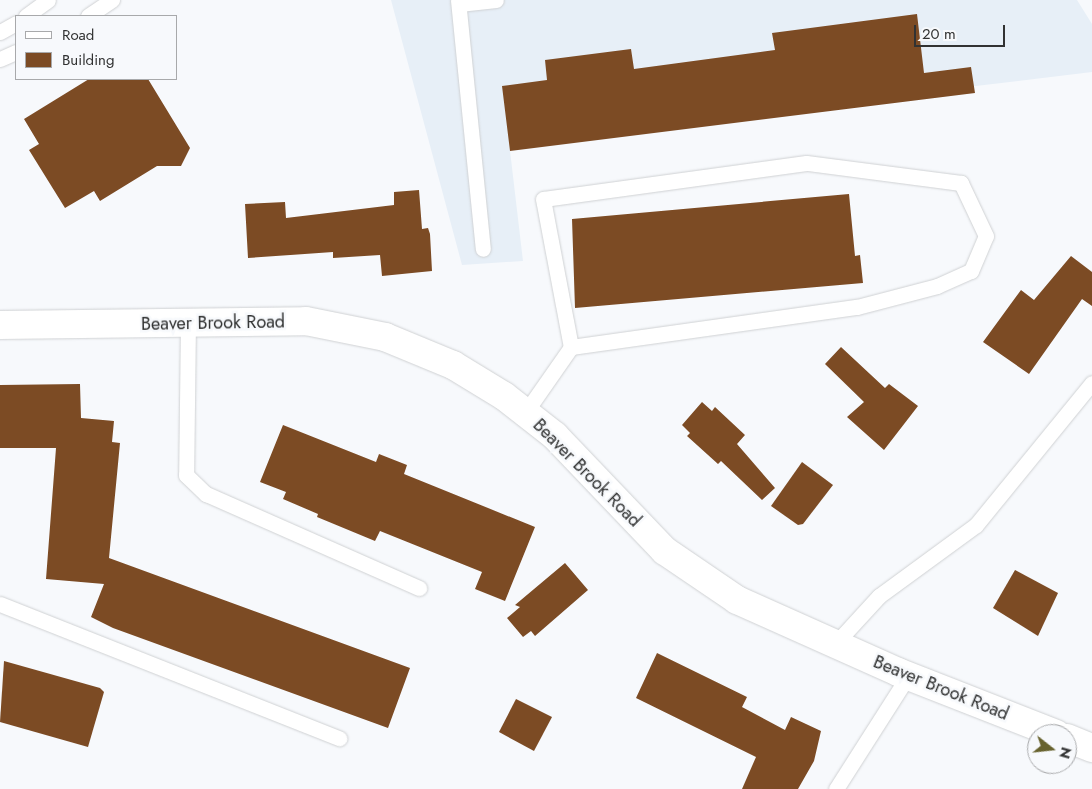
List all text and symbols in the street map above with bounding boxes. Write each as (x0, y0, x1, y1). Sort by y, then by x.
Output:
legend (15, 15, 178, 80)
scale bar (917, 15, 1008, 47)
text: 20 m (922, 23, 956, 45)
text: Road (62, 24, 94, 46)
text: Building (62, 49, 114, 71)
street label: Beaver Brook Road (141, 311, 285, 335)
street label: Beaver Brook Road (528, 414, 646, 532)
street label: Beaver Brook Road (870, 651, 1012, 725)
north arrow (1027, 724, 1077, 774)
text: N (1054, 745, 1077, 761)

